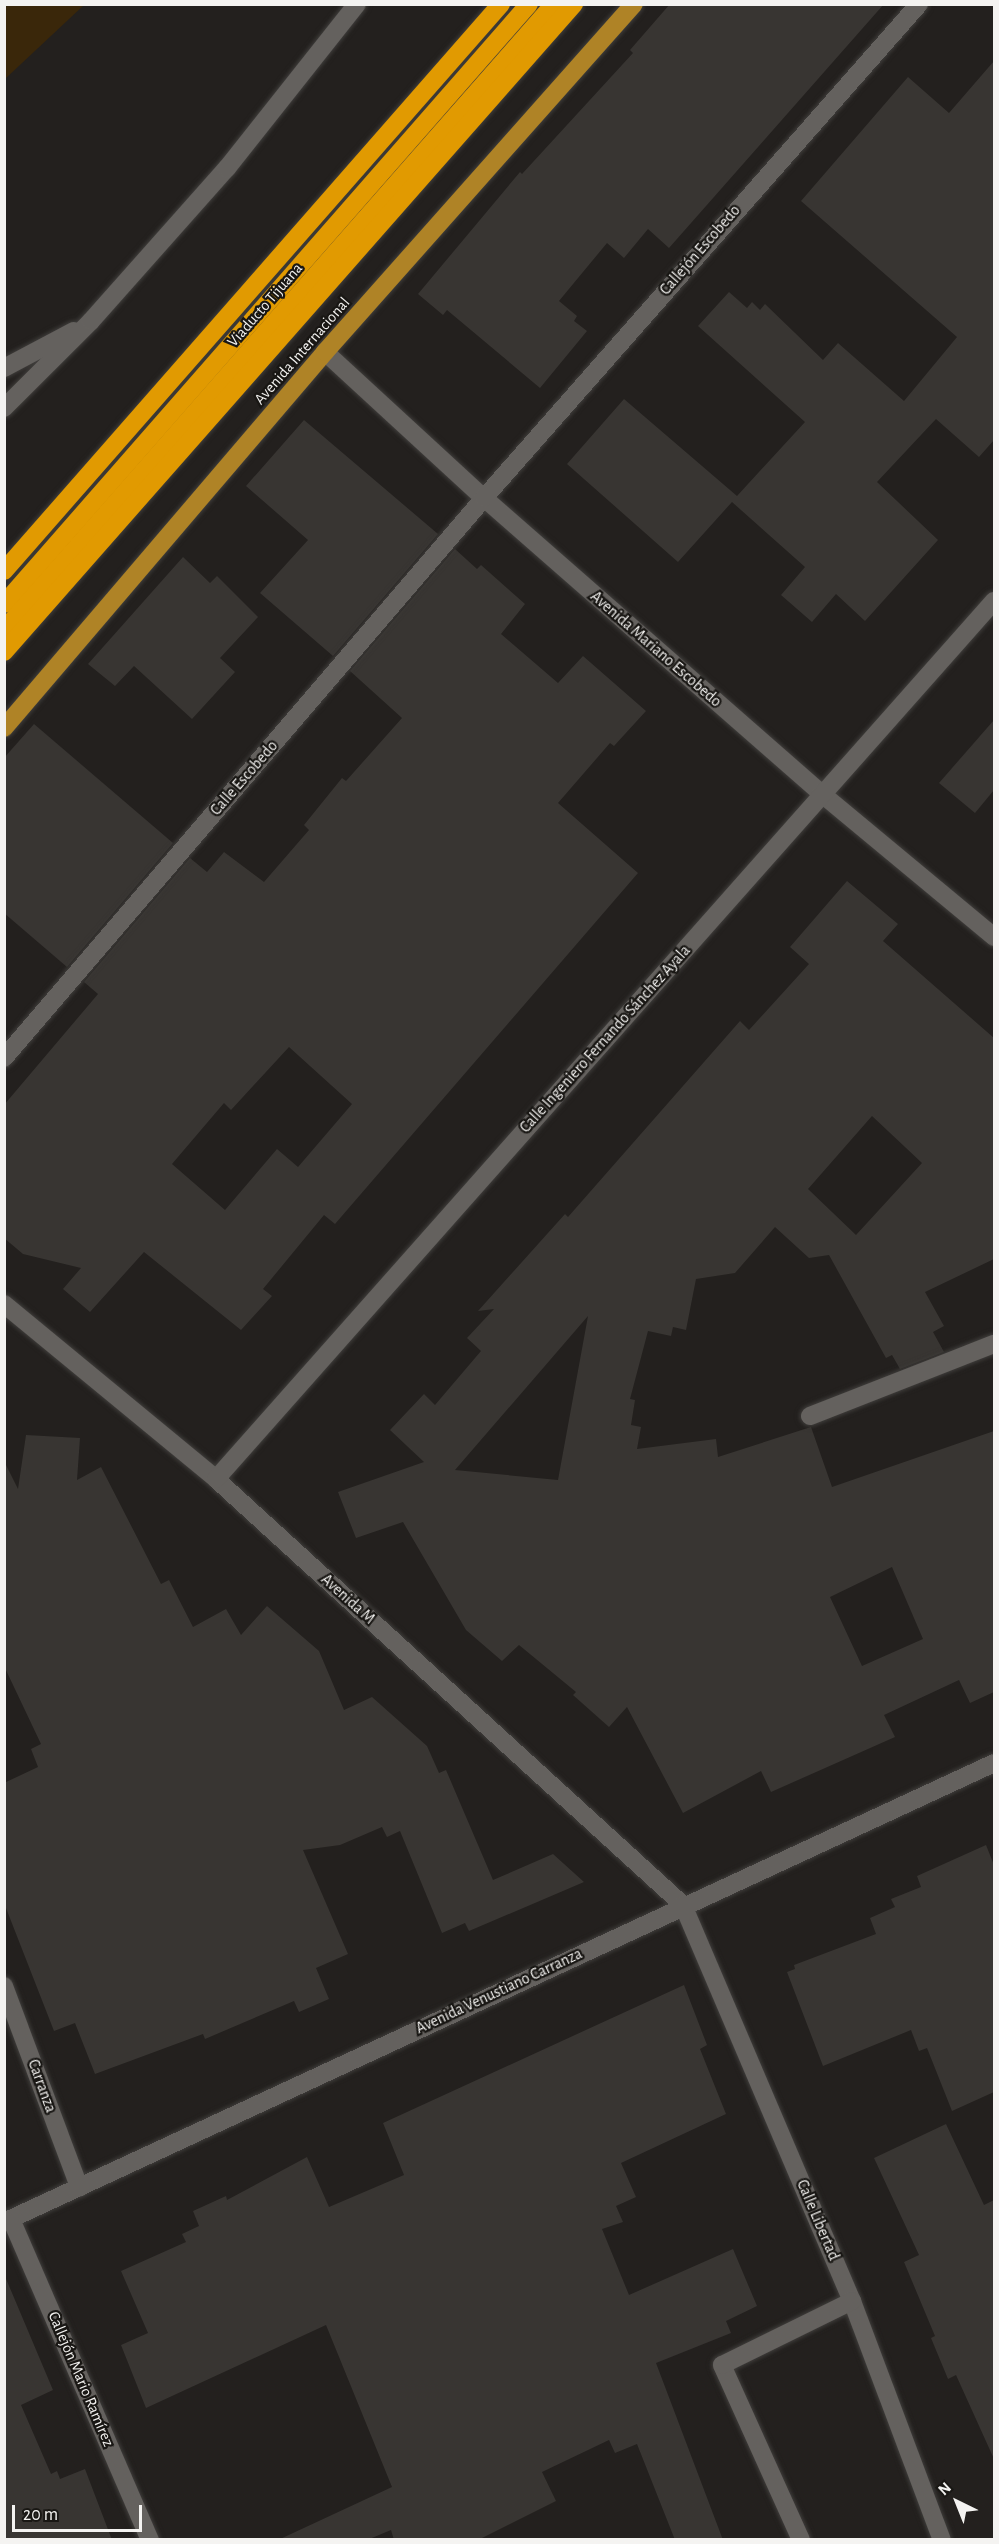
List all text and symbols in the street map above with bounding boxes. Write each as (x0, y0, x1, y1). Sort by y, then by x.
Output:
street label: Callejón Escobedo (656, 201, 744, 299)
street label: Viaducto Tijuana (223, 259, 307, 351)
street label: Avenida Internacional (250, 293, 354, 409)
street label: Avenida Mariano Escobedo (587, 587, 725, 711)
street label: Calle Escobedo (206, 737, 282, 819)
street label: Calle Ingeniero Fernando Sánchez Ayala (516, 941, 694, 1137)
street label: Avenida M (317, 1570, 379, 1628)
street label: Avenida Venustiano Carranza (413, 1944, 585, 2038)
street label: Carranza (24, 2057, 60, 2115)
street label: Calle Libertad (792, 2177, 844, 2263)
street label: Callejón Mario Ramírez (44, 2309, 118, 2449)
north arrow (927, 2472, 987, 2532)
text: N (935, 2479, 954, 2498)
scale bar (15, 2493, 146, 2531)
text: 20 m (23, 2506, 58, 2524)

